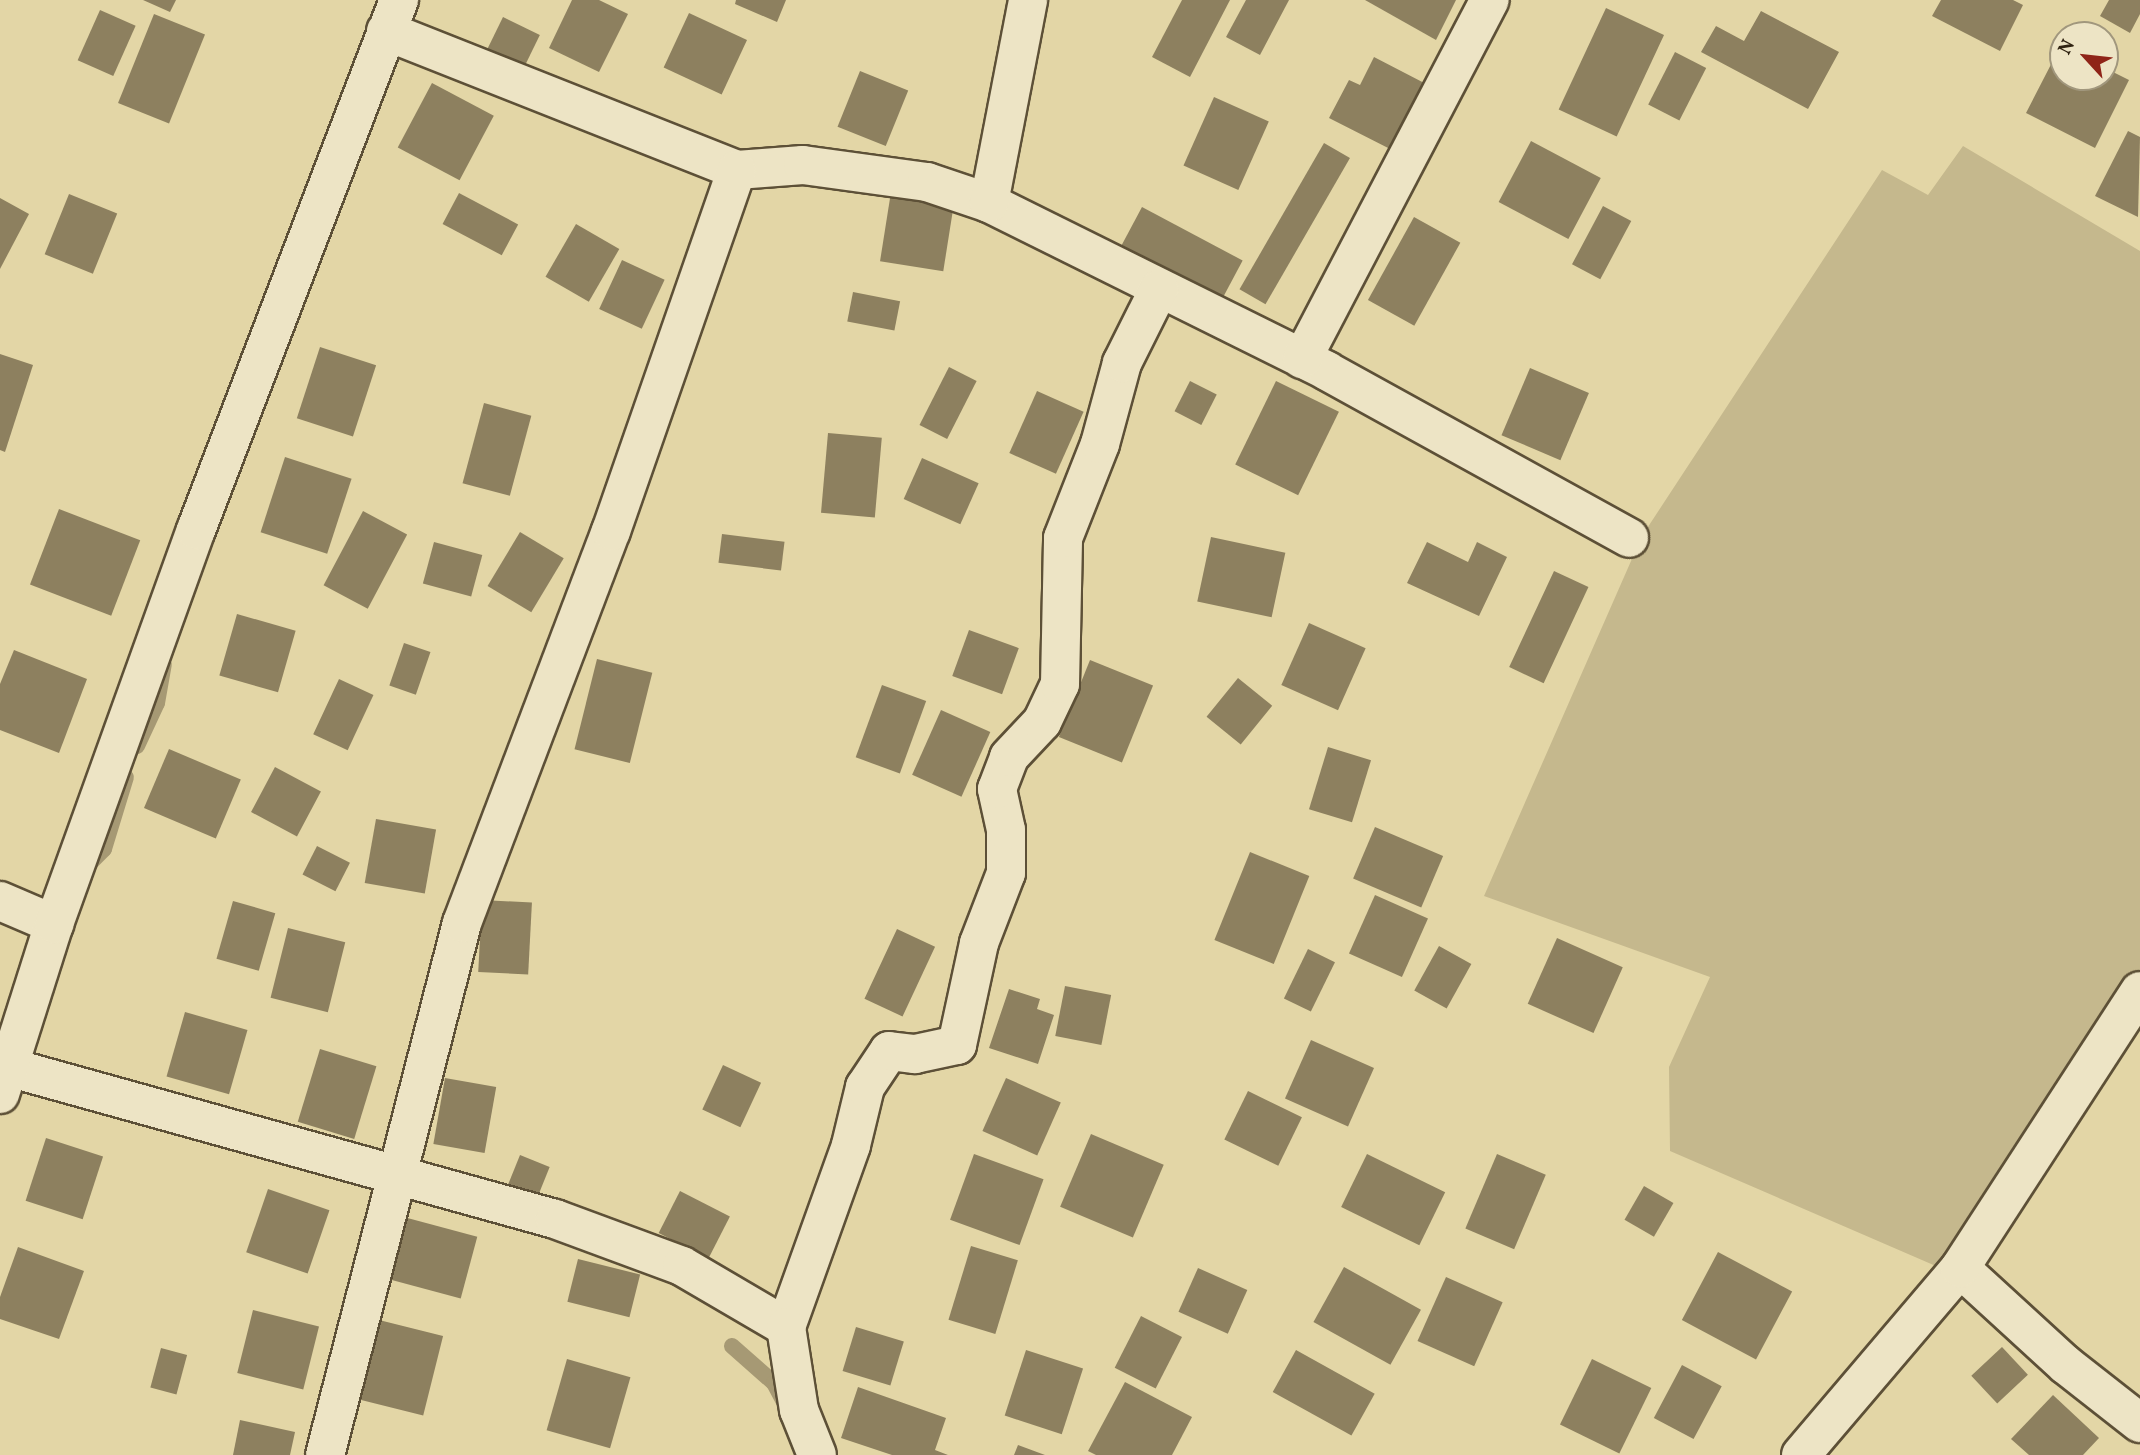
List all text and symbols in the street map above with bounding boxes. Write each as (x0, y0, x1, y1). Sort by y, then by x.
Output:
north arrow (2049, 21, 2119, 91)
text: N (2052, 35, 2082, 59)

